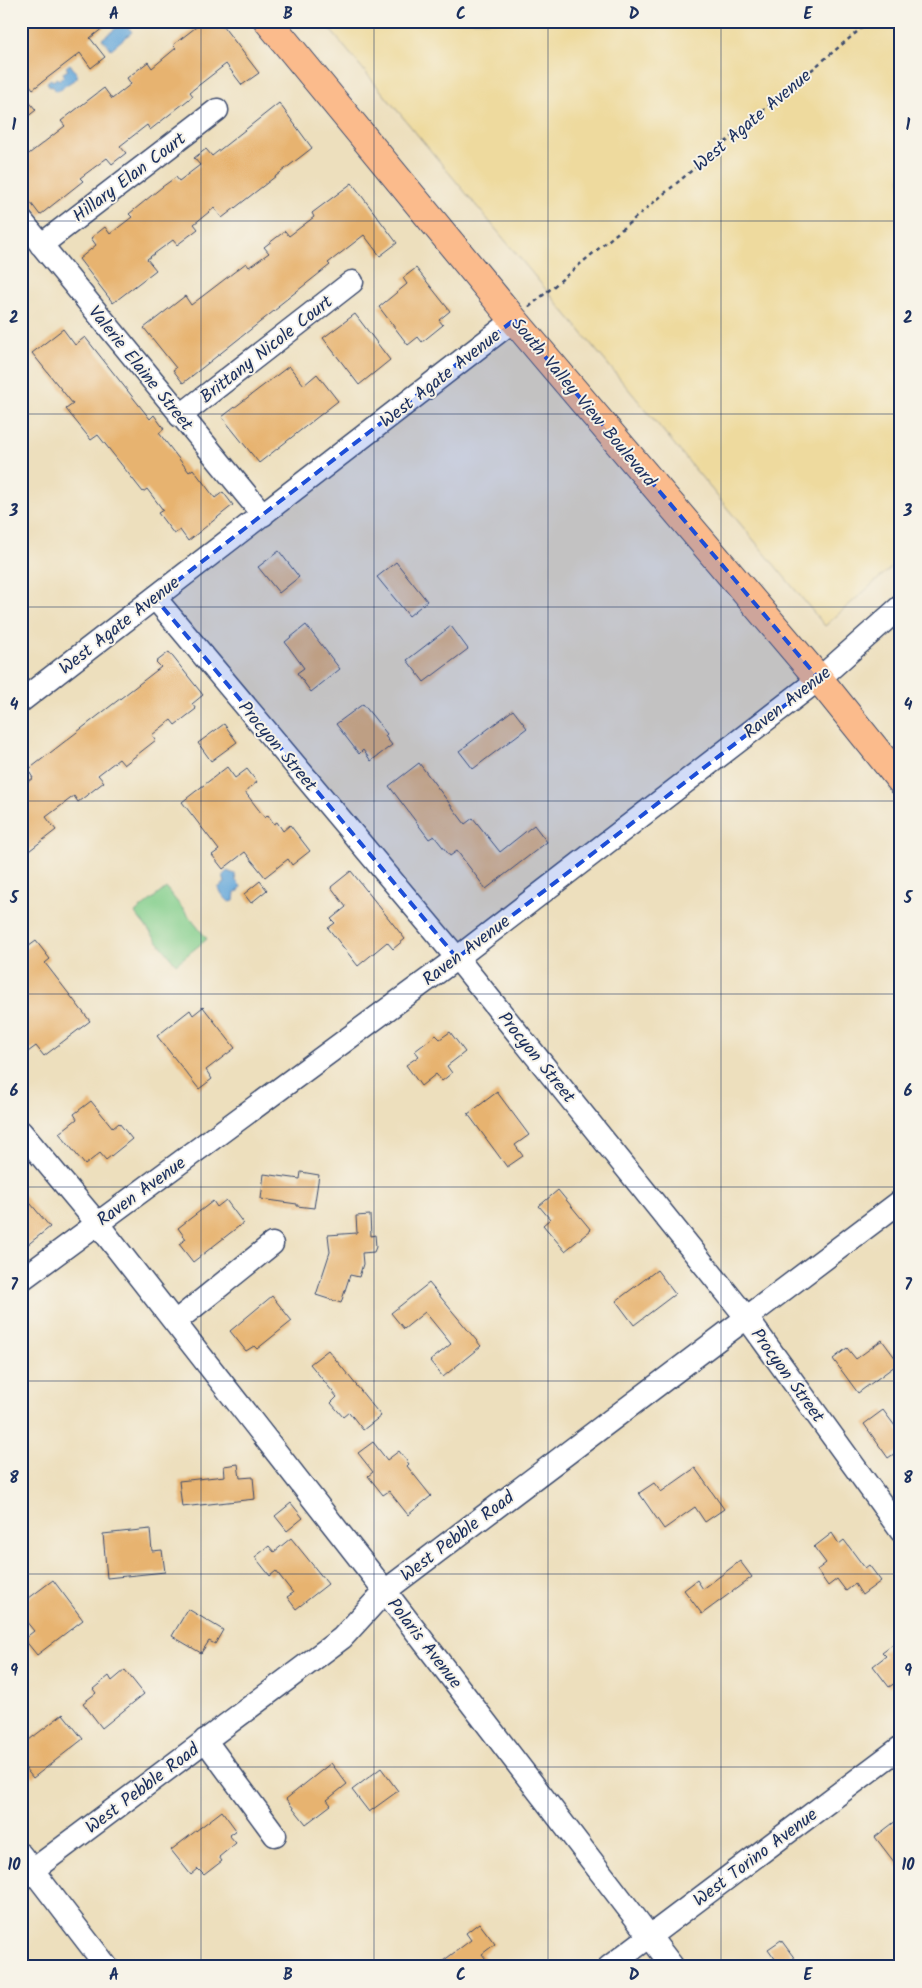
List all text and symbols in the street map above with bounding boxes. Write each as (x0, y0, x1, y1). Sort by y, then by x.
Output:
text: A (109, 2, 119, 27)
text: B (283, 2, 293, 27)
text: C (456, 2, 466, 27)
text: D (629, 2, 640, 27)
text: E (804, 2, 814, 27)
street label: West Agate Avenue (687, 63, 819, 180)
text: 1 (12, 113, 17, 138)
text: 1 (906, 113, 911, 138)
street label: Hillary Elan Court (67, 125, 194, 231)
street label: Brittany Nicole Court (194, 288, 341, 412)
street label: Valerie Elaine Street (80, 300, 200, 439)
text: 2 (9, 306, 19, 331)
text: 2 (903, 306, 913, 331)
street label: South Valley View Boulevard (503, 312, 663, 495)
street label: West Agate Avenue (374, 322, 508, 436)
text: 3 (9, 499, 19, 524)
text: 3 (903, 499, 913, 524)
street label: West Agate Avenue (53, 569, 187, 683)
street label: Raven Avenue (738, 660, 838, 747)
text: 4 (10, 693, 19, 718)
text: 4 (904, 693, 913, 718)
street label: Procyon Street (230, 695, 324, 800)
text: 5 (9, 886, 20, 911)
text: 5 (903, 886, 914, 911)
street label: Raven Avenue (416, 908, 517, 994)
street label: Procyon Street (490, 1006, 583, 1111)
text: 6 (10, 1079, 19, 1104)
text: 6 (904, 1079, 913, 1104)
street label: Raven Avenue (91, 1150, 193, 1235)
text: 7 (10, 1273, 18, 1298)
text: 7 (904, 1273, 912, 1298)
street label: Procyon Street (742, 1322, 832, 1430)
text: 8 (9, 1466, 19, 1491)
text: 8 (903, 1466, 913, 1491)
street label: West Pebble Road (395, 1484, 522, 1590)
street label: Polaris Avenue (379, 1592, 469, 1696)
text: 9 (10, 1659, 18, 1684)
text: 9 (904, 1659, 912, 1684)
street label: West Pebble Road (80, 1736, 207, 1842)
street label: West Torino Avenue (687, 1801, 825, 1915)
text: 10 (7, 1853, 21, 1878)
text: 10 (901, 1853, 915, 1878)
text: A (109, 1963, 119, 1988)
text: B (283, 1963, 293, 1988)
text: C (456, 1963, 466, 1988)
text: D (629, 1963, 640, 1988)
text: E (804, 1963, 814, 1988)

